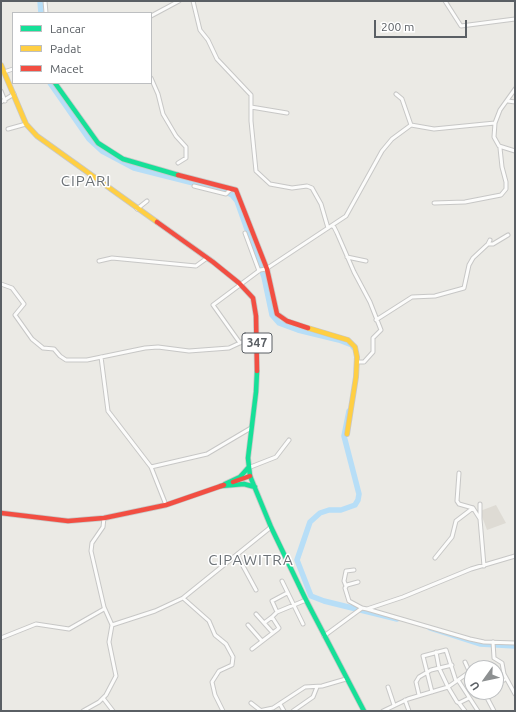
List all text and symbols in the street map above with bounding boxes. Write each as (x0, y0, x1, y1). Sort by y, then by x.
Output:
legend (12, 12, 152, 84)
scale bar (376, 12, 469, 38)
text: 200 m (381, 20, 414, 33)
text: Lancar (50, 22, 85, 35)
text: Padat (50, 42, 81, 55)
text: Macet (50, 62, 83, 75)
district label: CIPARI (61, 172, 111, 190)
road number: 347 (242, 333, 272, 353)
district label: CIPAWITRA (208, 551, 294, 569)
north arrow (464, 660, 504, 700)
text: U (468, 679, 482, 692)

